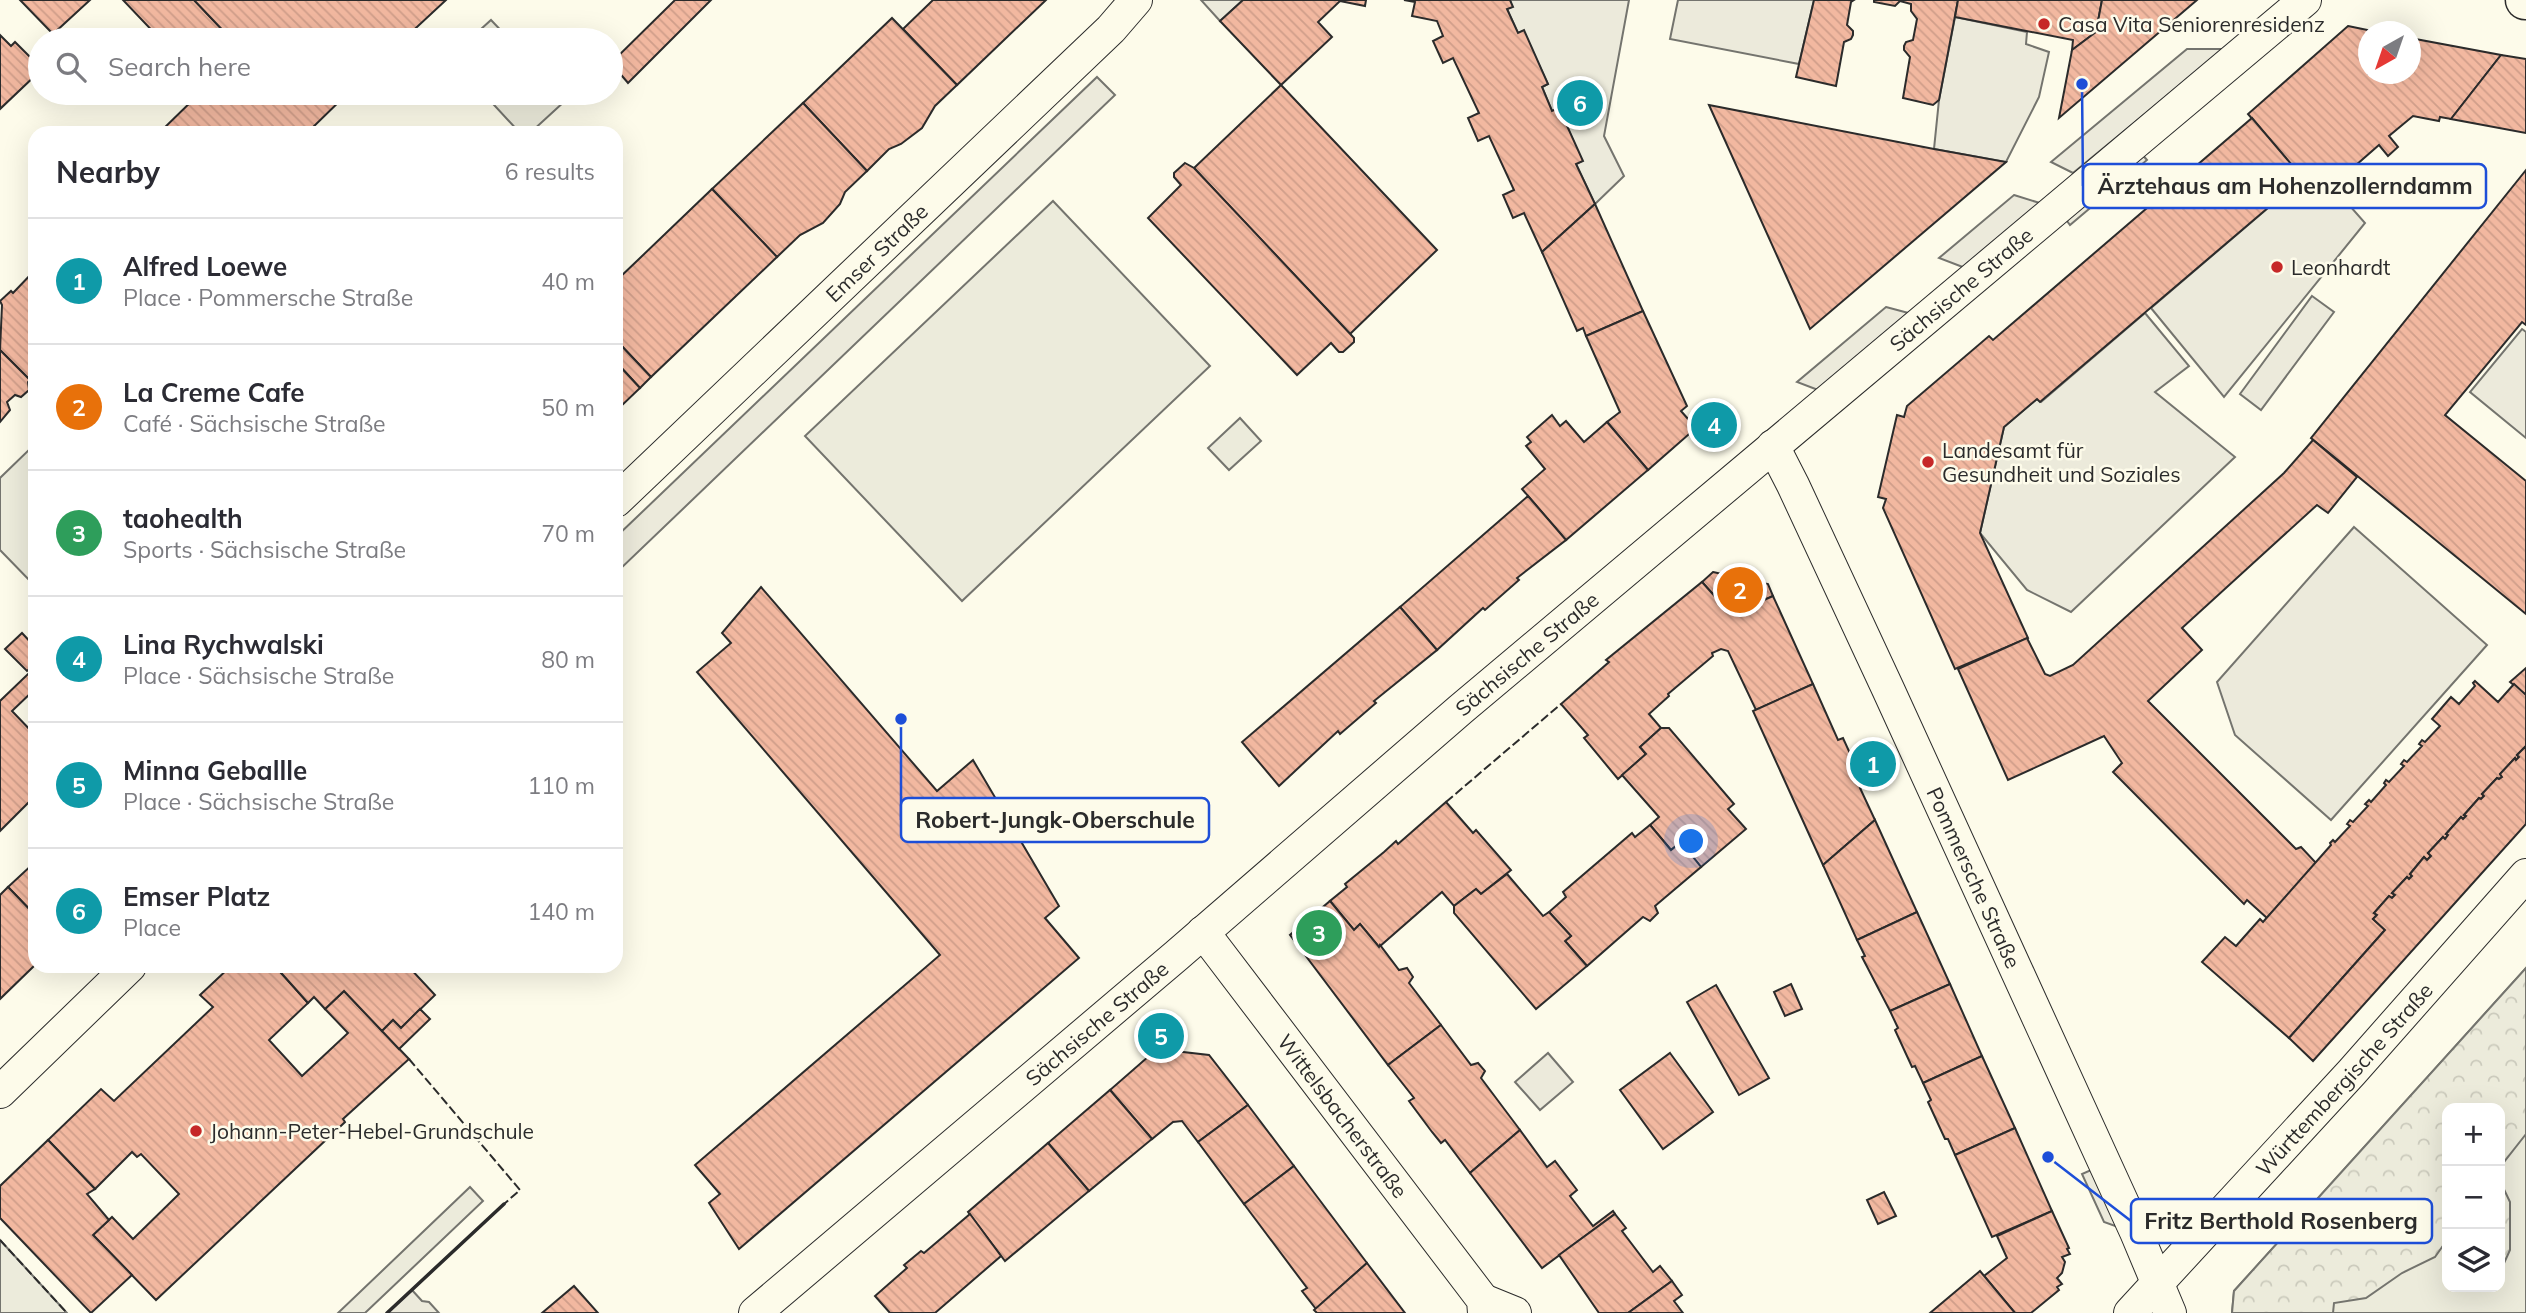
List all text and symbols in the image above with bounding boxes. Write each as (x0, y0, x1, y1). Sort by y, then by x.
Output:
place label: Casa Vita Seniorenresidenz (2058, 11, 2325, 37)
marker: Casa Vita Seniorenresidenz (2036, 16, 2052, 32)
north arrow (2358, 21, 2421, 84)
search box (28, 28, 623, 105)
icon: search (52, 48, 90, 86)
text: Search here (108, 50, 251, 83)
pin: 6 (1557, 77, 1603, 129)
text: Nearby (56, 153, 160, 191)
text: 6 results (505, 157, 595, 186)
callout: Ärztehaus am Hohenzollerndamm (2083, 164, 2486, 208)
text: Ärztehaus am Hohenzollerndamm (2097, 171, 2473, 200)
street label: Emser Straße (820, 198, 933, 307)
street label: Sächsische Straße (1884, 221, 2038, 357)
text: Alfred Loewe (123, 250, 287, 283)
place label: Leonhardt (2291, 254, 2390, 280)
marker: Leonhardt (2269, 259, 2285, 275)
text: 1 (72, 267, 86, 296)
text: 40 m (541, 267, 595, 296)
text: Place · Pommersche Straße (123, 283, 413, 312)
text: La Creme Cafe (123, 376, 305, 409)
text: 2 (72, 393, 86, 422)
text: 50 m (541, 393, 595, 422)
pin: 4 (1691, 399, 1737, 451)
text: Café · Sächsische Straße (123, 409, 386, 438)
place label: Landesamt für Gesundheit und Soziales (1942, 437, 2181, 487)
marker: Landesamt für Gesundheit und Soziales (1920, 454, 1936, 470)
text: taohealth (123, 502, 243, 535)
text: 3 (72, 519, 86, 548)
text: 70 m (541, 519, 595, 548)
text: Sports · Sächsische Straße (123, 535, 406, 564)
pin: 2 (1717, 564, 1763, 616)
street label: Sächsische Straße (1450, 586, 1604, 721)
text: Lina Rychwalski (123, 628, 324, 661)
text: 4 (72, 645, 86, 674)
text: 80 m (541, 645, 595, 674)
text: Place · Sächsische Straße (123, 661, 394, 690)
pin: 1 (1850, 738, 1896, 790)
text: Minna Geballle (123, 754, 307, 787)
text: 5 (72, 771, 86, 800)
text: 110 m (527, 771, 595, 800)
street label: Pommersche Straße (1921, 783, 2027, 972)
text: Place · Sächsische Straße (123, 787, 394, 816)
callout: Robert-Jungk-Oberschule (901, 798, 1209, 842)
text: Robert-Jungk-Oberschule (915, 805, 1195, 834)
your location (1674, 824, 1708, 858)
text: Emser Platz (123, 880, 270, 913)
text: 6 (72, 897, 86, 926)
text: 140 m (527, 897, 595, 926)
pin: 3 (1296, 907, 1342, 959)
text: Place (123, 913, 181, 942)
street label: Sächsische Straße (1020, 955, 1173, 1091)
street label: Württembergische Straße (2250, 977, 2438, 1181)
pin: 5 (1138, 1010, 1184, 1062)
street label: Wittelsbacherstraße (1272, 1029, 1413, 1203)
map controls (2442, 1103, 2505, 1292)
button: + (2442, 1103, 2505, 1166)
place label: Johann-Peter-Hebel-Grundschule (210, 1118, 534, 1144)
marker: Johann-Peter-Hebel-Grundschule (188, 1123, 204, 1139)
button: − (2442, 1166, 2505, 1229)
callout: Fritz Berthold Rosenberg (2131, 1199, 2432, 1243)
text: Fritz Berthold Rosenberg (2144, 1206, 2418, 1235)
button: layers (2442, 1229, 2505, 1292)

